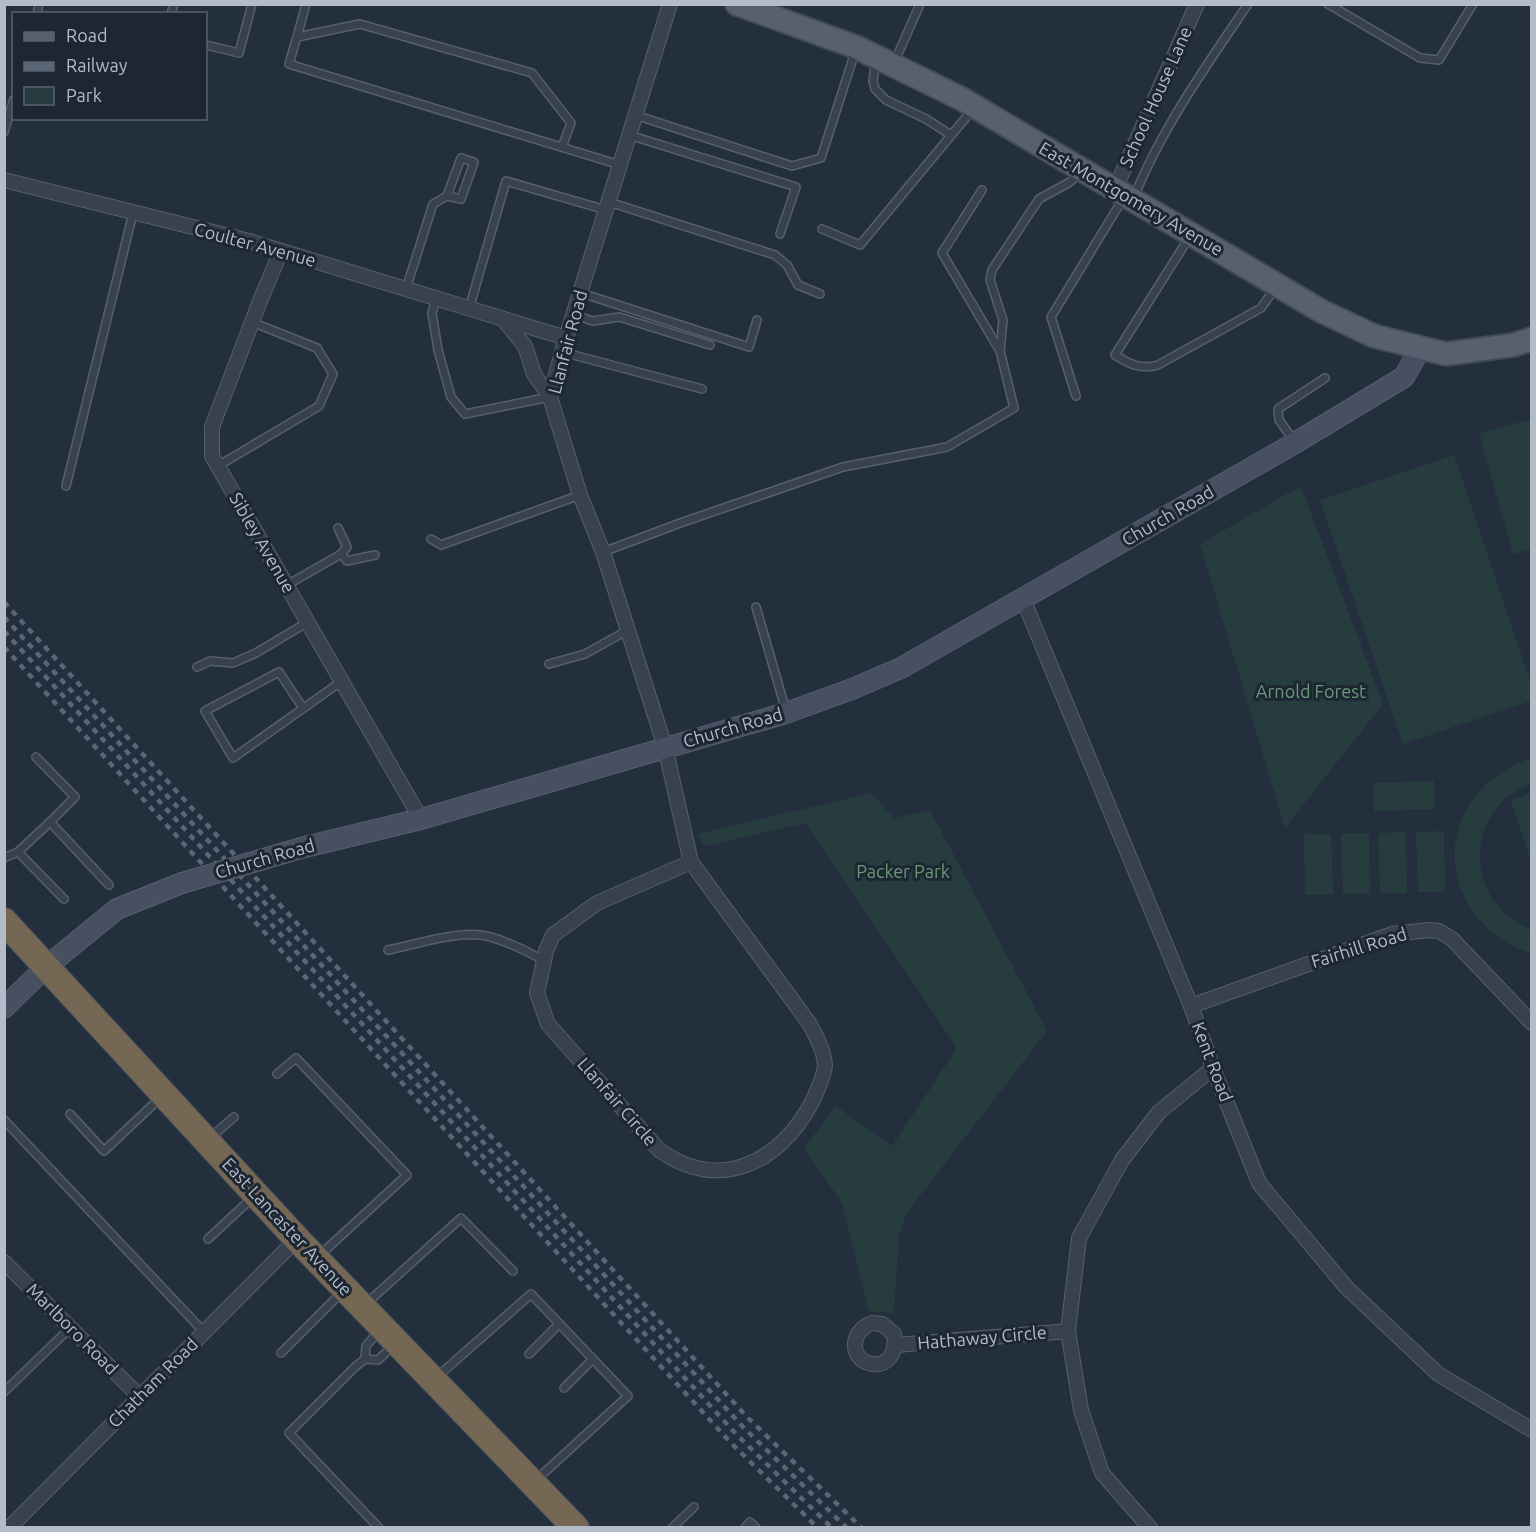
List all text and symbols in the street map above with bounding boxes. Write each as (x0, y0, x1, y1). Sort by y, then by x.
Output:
legend (12, 12, 207, 120)
street label: School House Lane (1115, 23, 1195, 170)
text: Road (66, 25, 108, 45)
text: Railway (66, 55, 128, 75)
text: Park (66, 85, 102, 105)
street label: East Montgomery Avenue (1036, 137, 1227, 259)
street label: Coulter Avenue (192, 218, 318, 270)
street label: Llanfair Road (544, 288, 590, 396)
street label: Church Road (1118, 481, 1217, 549)
street label: Sibley Avenue (226, 489, 300, 596)
park label: Arnold Forest (1256, 681, 1366, 701)
street label: Church Road (681, 703, 785, 751)
street label: Church Road (213, 834, 317, 882)
park label: Packer Park (856, 861, 950, 881)
street label: Fairhill Road (1308, 923, 1409, 971)
street label: Kent Road (1189, 1019, 1237, 1104)
street label: Llanfair Circle (574, 1053, 661, 1149)
street label: East Lancaster Avenue (219, 1153, 357, 1299)
street label: Marlboro Road (23, 1279, 122, 1378)
street label: Hathaway Circle (916, 1321, 1047, 1353)
street label: Chatham Road (103, 1333, 201, 1431)

